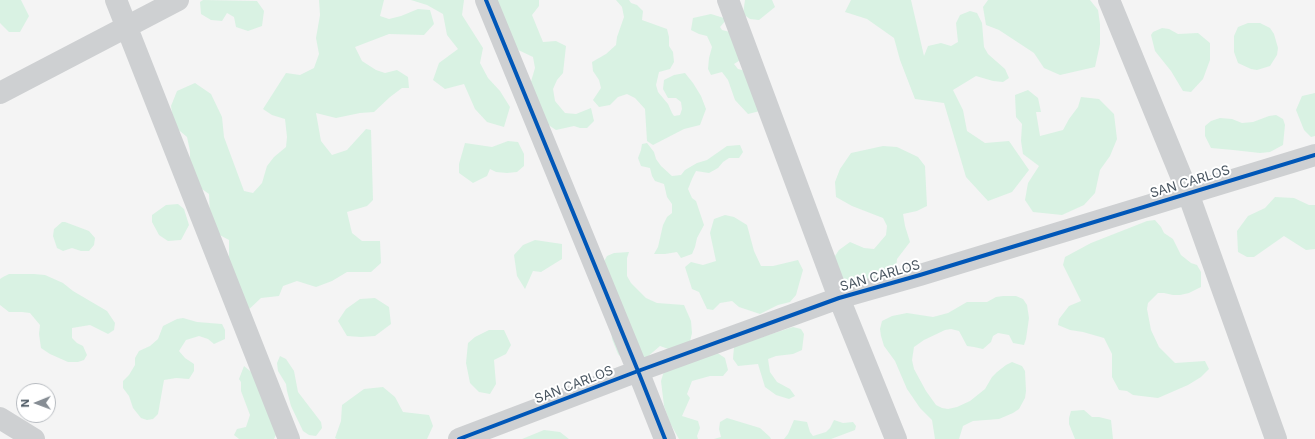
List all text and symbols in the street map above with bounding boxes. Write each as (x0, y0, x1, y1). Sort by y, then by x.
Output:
street label: SAN CARLOS (1148, 162, 1232, 202)
street label: SAN CARLOS (838, 257, 922, 295)
street label: SAN CARLOS (533, 363, 615, 407)
north arrow (16, 383, 56, 423)
text: N (18, 399, 32, 408)

